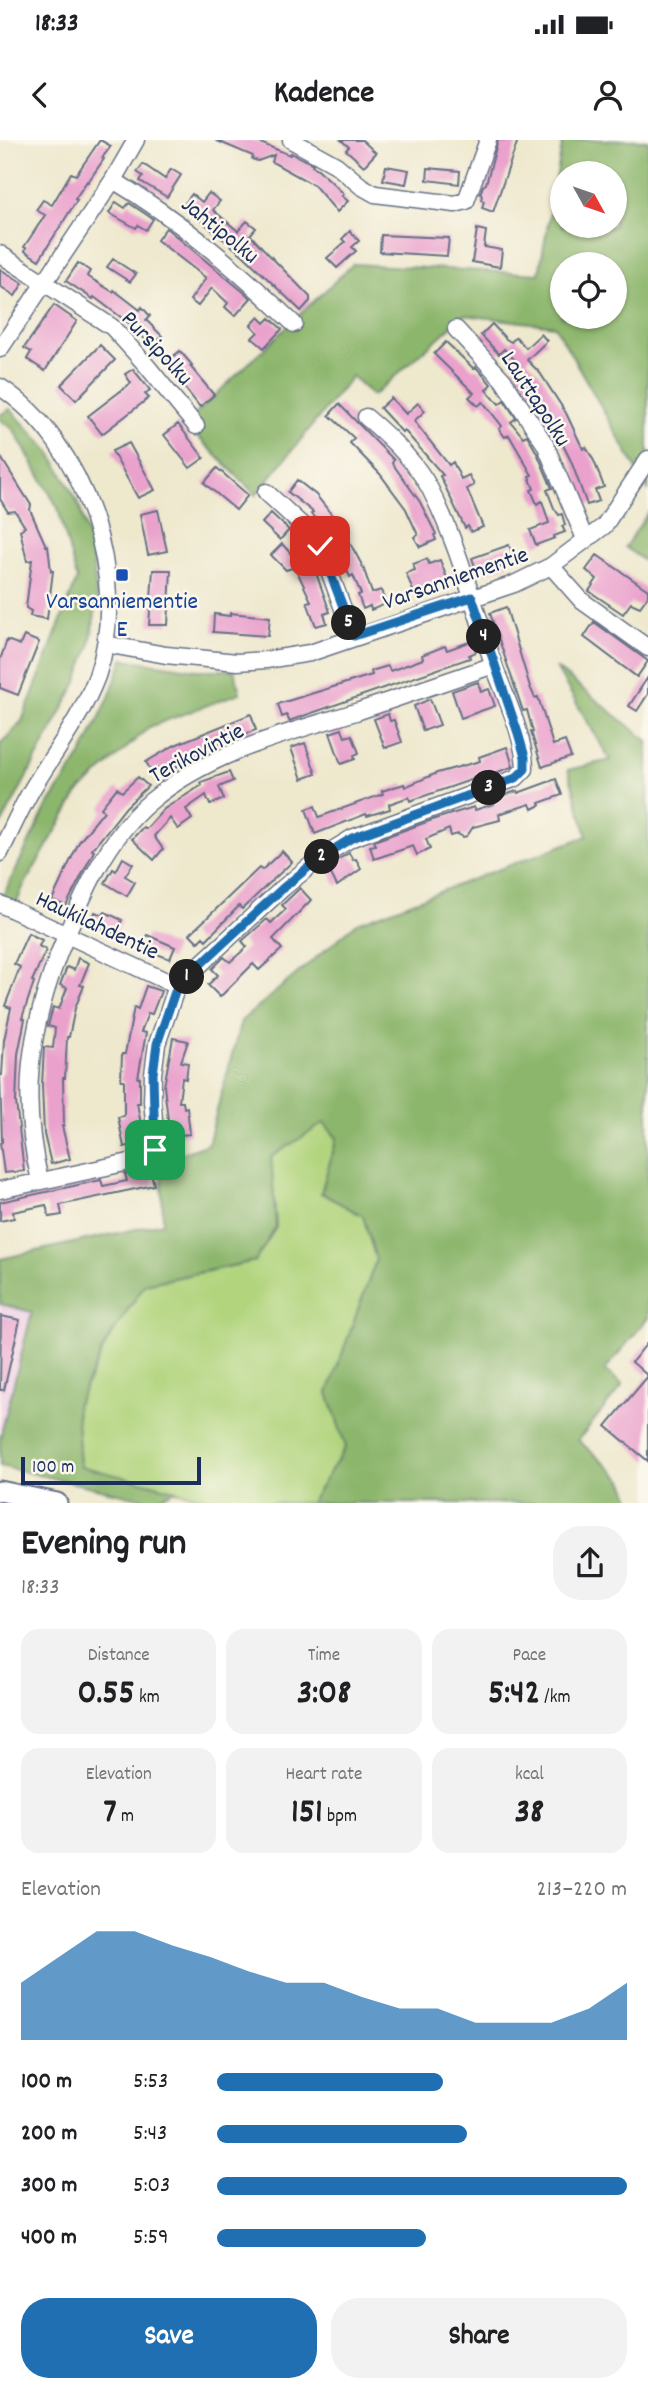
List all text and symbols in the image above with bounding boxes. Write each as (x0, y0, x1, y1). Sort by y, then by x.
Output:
text: 18:33 (35, 6, 79, 43)
text: Kadence (274, 72, 374, 118)
icon: back (21, 76, 59, 114)
icon: person (589, 76, 627, 114)
north arrow (550, 161, 626, 238)
map controls (550, 161, 627, 329)
street label: Jahtipolku (173, 189, 266, 273)
button: locate (550, 252, 627, 329)
street label: Pursipolku (112, 304, 200, 394)
street label: Lauttapolku (491, 345, 578, 454)
pin (290, 516, 350, 576)
icon: check (301, 527, 339, 565)
street label: Varsanniementie (379, 539, 533, 621)
marker: Varsanniementie E (114, 567, 130, 583)
place label: Varsanniementie E (46, 586, 198, 648)
pin: 5 (332, 606, 366, 640)
text: 5 (344, 609, 353, 636)
pin: 4 (466, 620, 502, 654)
text: 4 (480, 623, 487, 650)
street label: Terikovintie (144, 715, 251, 794)
pin: 3 (472, 770, 506, 806)
text: 3 (484, 774, 493, 801)
pin: 2 (304, 840, 340, 874)
text: 2 (317, 843, 326, 870)
street label: Haukilahdentie (29, 883, 164, 970)
pin: 1 (170, 960, 204, 994)
text: 1 (184, 963, 189, 990)
pin (125, 1120, 185, 1180)
icon: arrive (136, 1131, 174, 1169)
scale bar (21, 1454, 201, 1486)
text: 100 m (32, 1455, 74, 1482)
text: Evening run (21, 1518, 186, 1573)
button: share (553, 1526, 627, 1600)
text: 18:33 (21, 1572, 60, 1605)
text: Distance (88, 1643, 150, 1670)
text: Time (308, 1643, 340, 1670)
text: Pace (513, 1643, 546, 1670)
text: 0.55 (77, 1670, 135, 1720)
text: 3:08 (297, 1670, 351, 1720)
text: 5:42 (488, 1670, 540, 1720)
text: km (135, 1685, 160, 1712)
text: /km (540, 1685, 571, 1712)
text: Elevation (86, 1762, 152, 1789)
text: Heart rate (286, 1762, 362, 1789)
text: kcal (515, 1762, 544, 1789)
text: 7 (103, 1789, 117, 1839)
text: 151 (291, 1789, 323, 1839)
text: 38 (515, 1789, 544, 1839)
text: m (117, 1804, 134, 1831)
text: bpm (323, 1804, 357, 1831)
text: Elevation (21, 1874, 101, 1907)
text: 213–220 m (537, 1874, 627, 1907)
text: 100 m (21, 2066, 72, 2099)
text: 5:53 (133, 2066, 168, 2099)
text: 200 m (21, 2118, 77, 2151)
text: 5:43 (133, 2118, 167, 2151)
text: 300 m (21, 2170, 77, 2203)
text: 5:03 (133, 2170, 170, 2203)
text: 400 m (21, 2222, 77, 2255)
text: 5:59 (133, 2222, 169, 2255)
button: Save (21, 2298, 317, 2378)
button: Share (331, 2298, 627, 2378)

